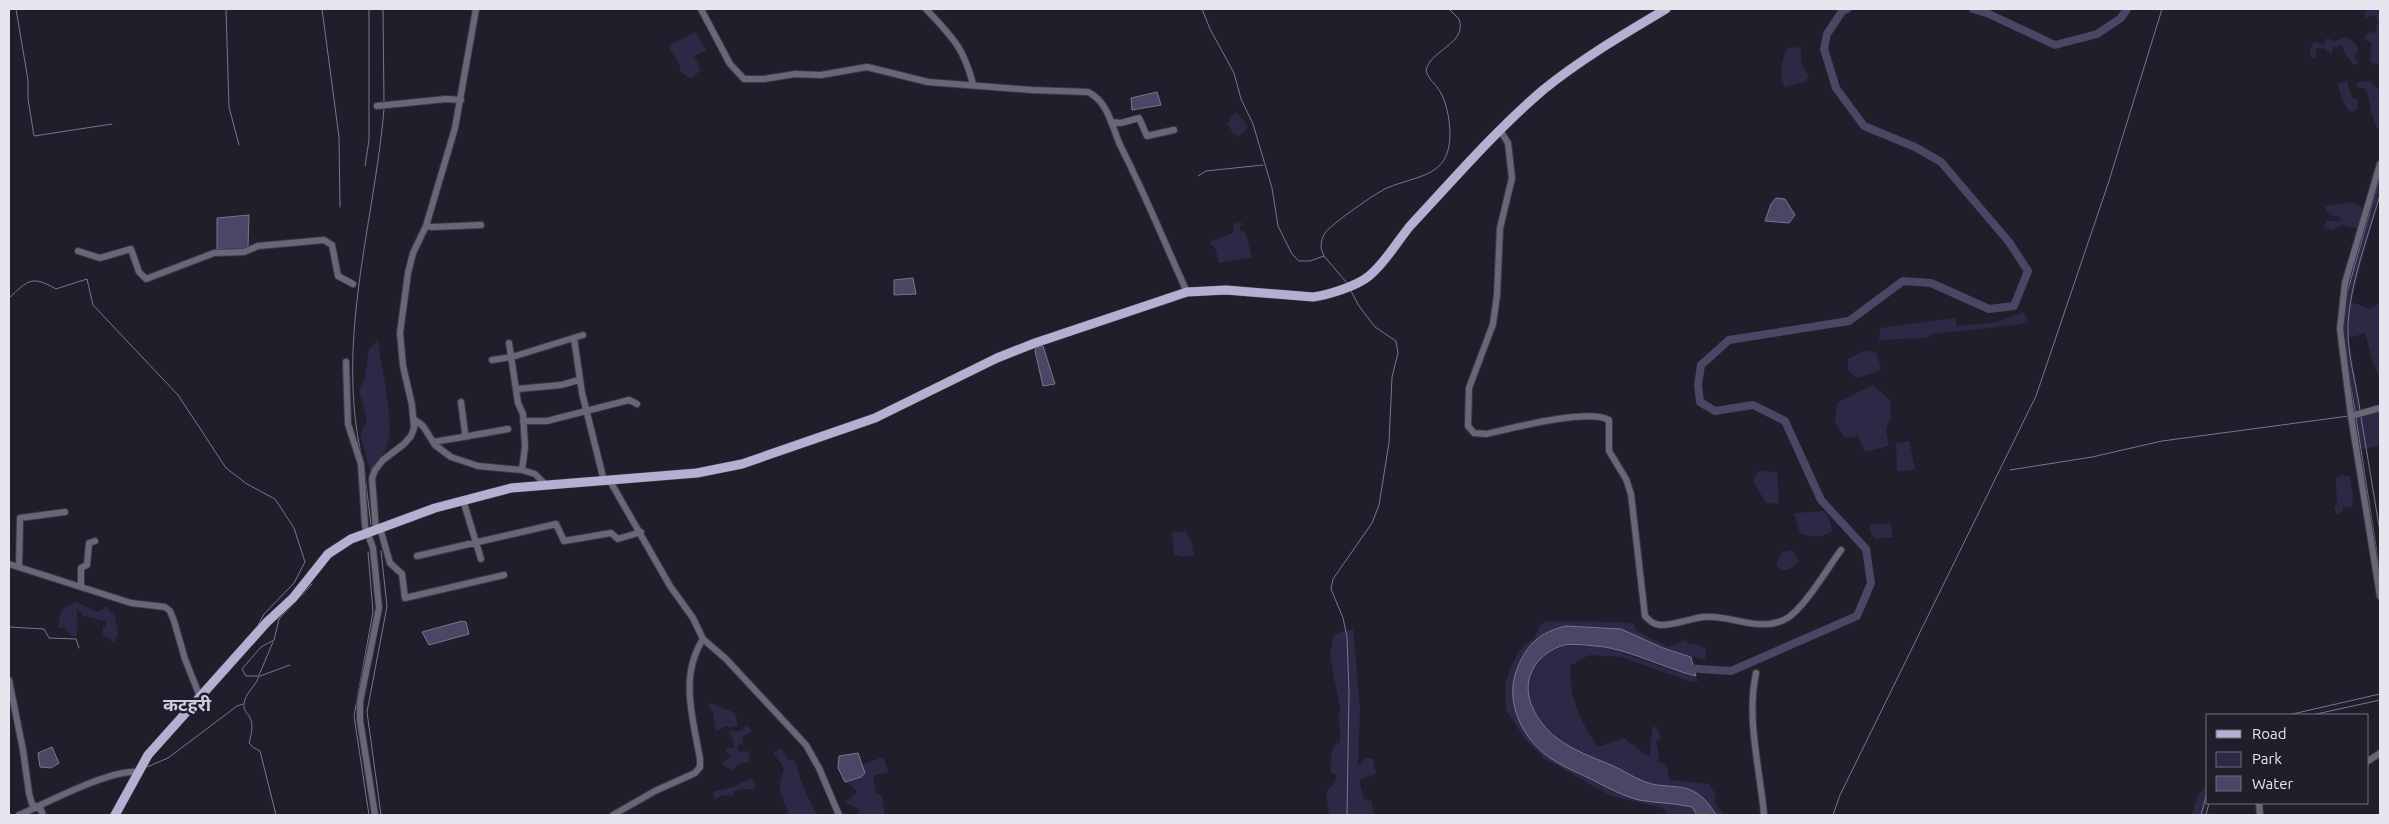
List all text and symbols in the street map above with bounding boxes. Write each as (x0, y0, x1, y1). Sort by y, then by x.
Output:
district label: कटहरी (163, 694, 212, 714)
legend (2206, 714, 2369, 804)
text: Road (2252, 725, 2287, 742)
text: Park (2252, 750, 2282, 767)
text: Water (2252, 775, 2293, 792)

